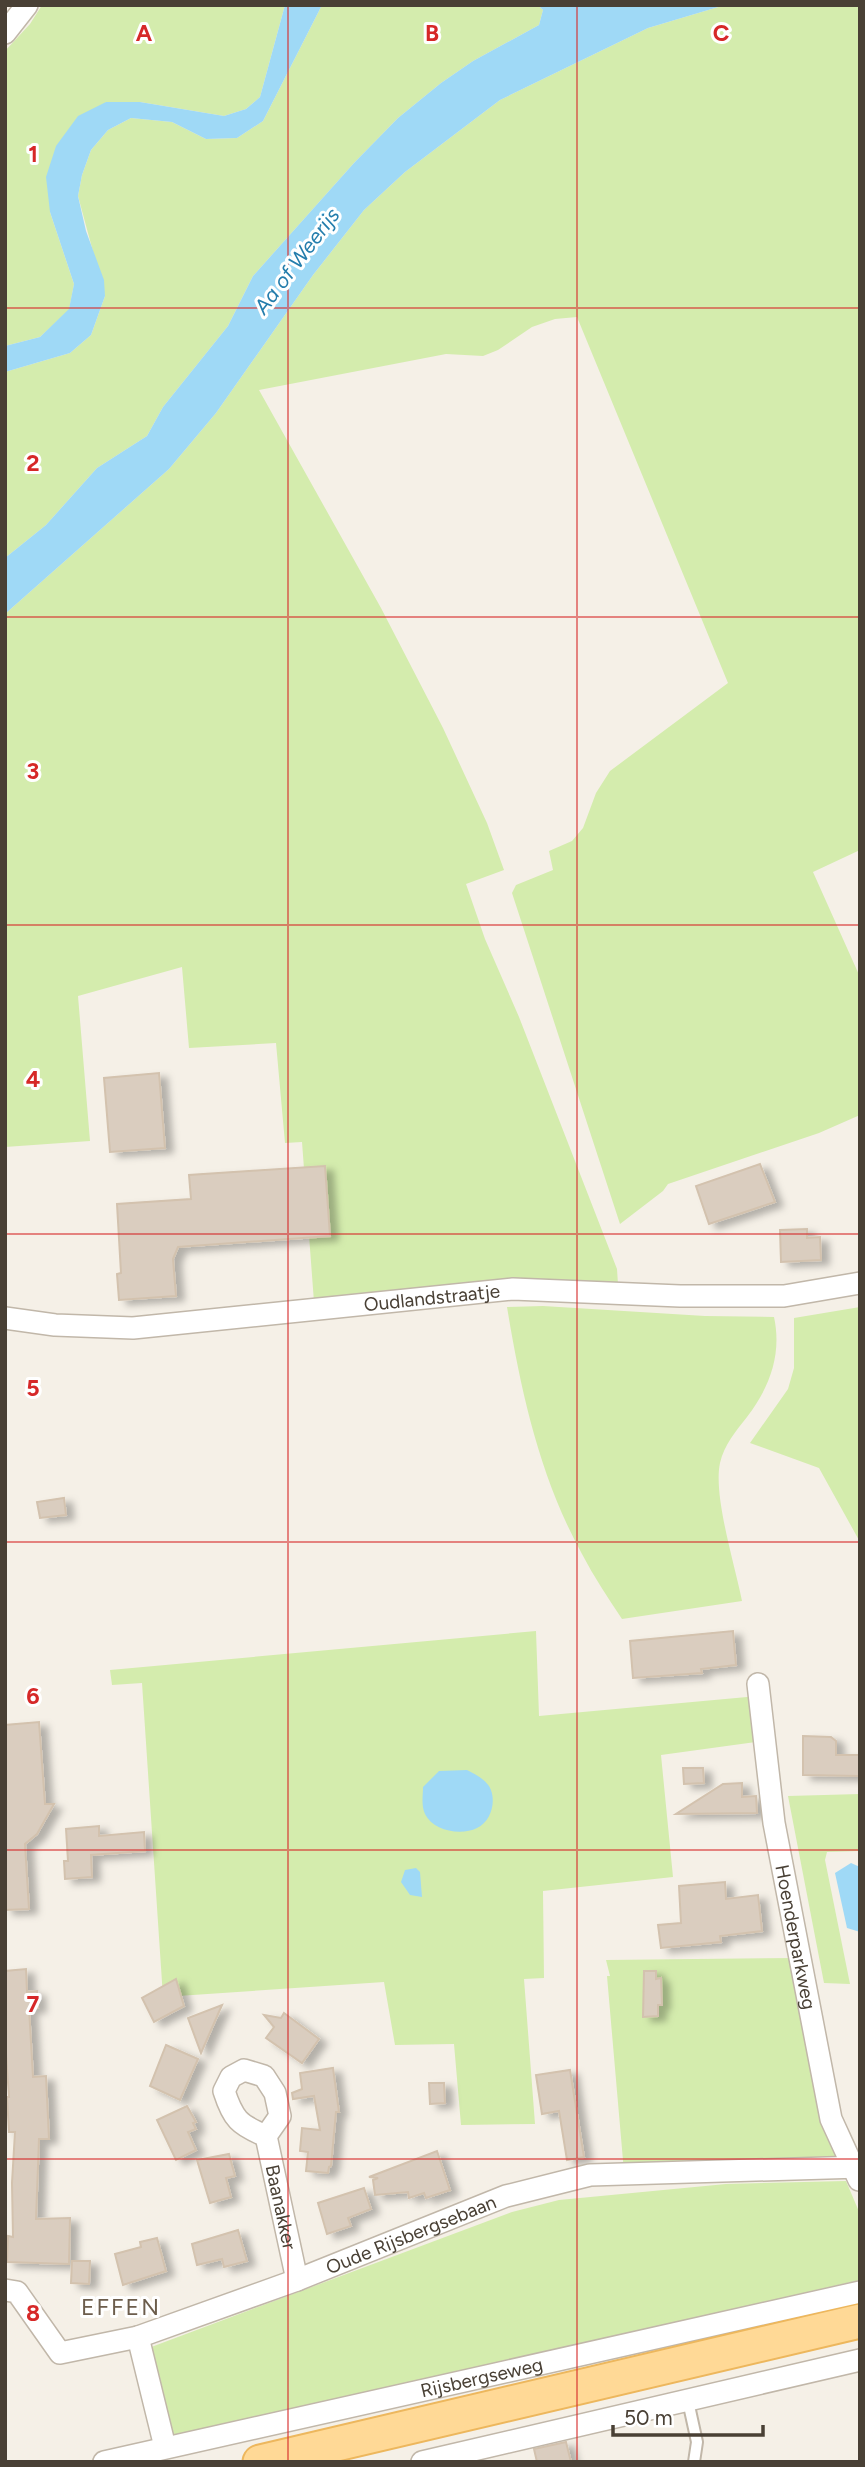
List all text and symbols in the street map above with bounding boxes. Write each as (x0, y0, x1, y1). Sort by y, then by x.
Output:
text: A (136, 19, 153, 47)
text: B (425, 19, 439, 47)
text: C (713, 19, 730, 47)
text: 1 (28, 140, 38, 168)
water label: Aa of Weerijs (248, 203, 345, 319)
text: 2 (26, 449, 40, 477)
text: 3 (27, 757, 39, 785)
text: 4 (26, 1065, 40, 1093)
street label: Oudlandstraatje (363, 1279, 501, 1316)
text: 5 (26, 1374, 40, 1402)
text: 6 (26, 1682, 40, 1710)
street label: Hoenderparkweg (770, 1863, 821, 2011)
text: 7 (27, 1990, 40, 2018)
street label: Baanakker (260, 2163, 301, 2252)
street label: Oude Rijsbergsebaan (323, 2190, 499, 2279)
district label: EFFEN (81, 2293, 161, 2321)
text: 8 (26, 2299, 40, 2327)
street label: Rijsbergseweg (418, 2353, 545, 2402)
scale bar (613, 2394, 764, 2438)
text: 50 m (624, 2405, 673, 2430)

